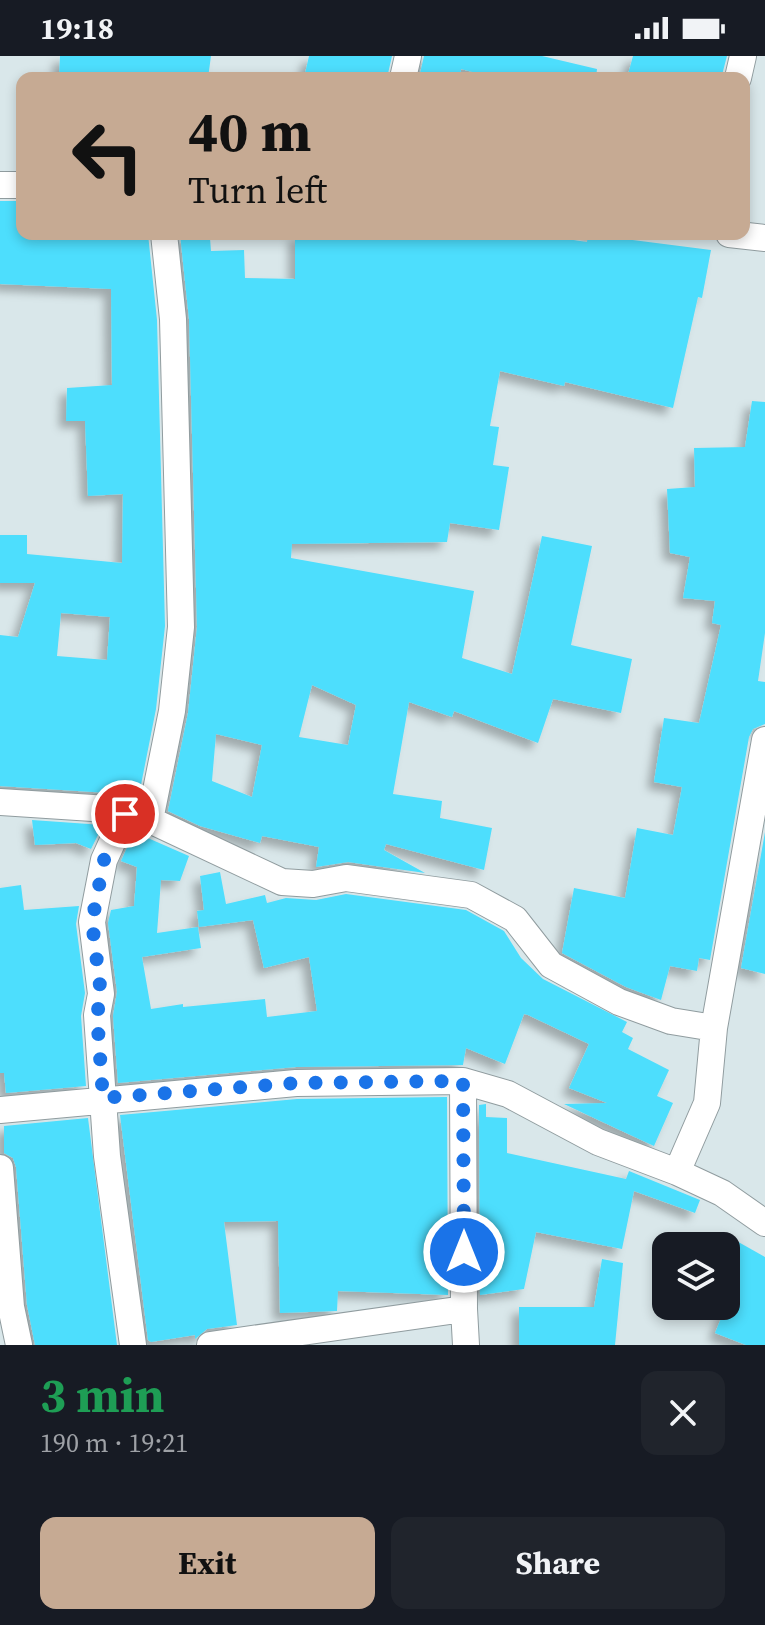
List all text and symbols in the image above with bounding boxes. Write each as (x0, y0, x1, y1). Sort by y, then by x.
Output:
text: 19:18 (40, 8, 114, 49)
text: 40 m (188, 93, 311, 170)
icon: left (56, 104, 160, 208)
text: Turn left (188, 166, 327, 215)
pin (91, 780, 159, 848)
icon: arrive (103, 792, 147, 836)
position arrow (422, 1210, 506, 1294)
map controls (652, 1232, 740, 1320)
button: layers (652, 1232, 740, 1320)
text: 3 min (40, 1362, 165, 1428)
button: close (641, 1371, 725, 1455)
text: 190 m · 19:21 (40, 1425, 188, 1461)
button: Exit (40, 1517, 375, 1609)
button: Share (391, 1517, 725, 1609)

